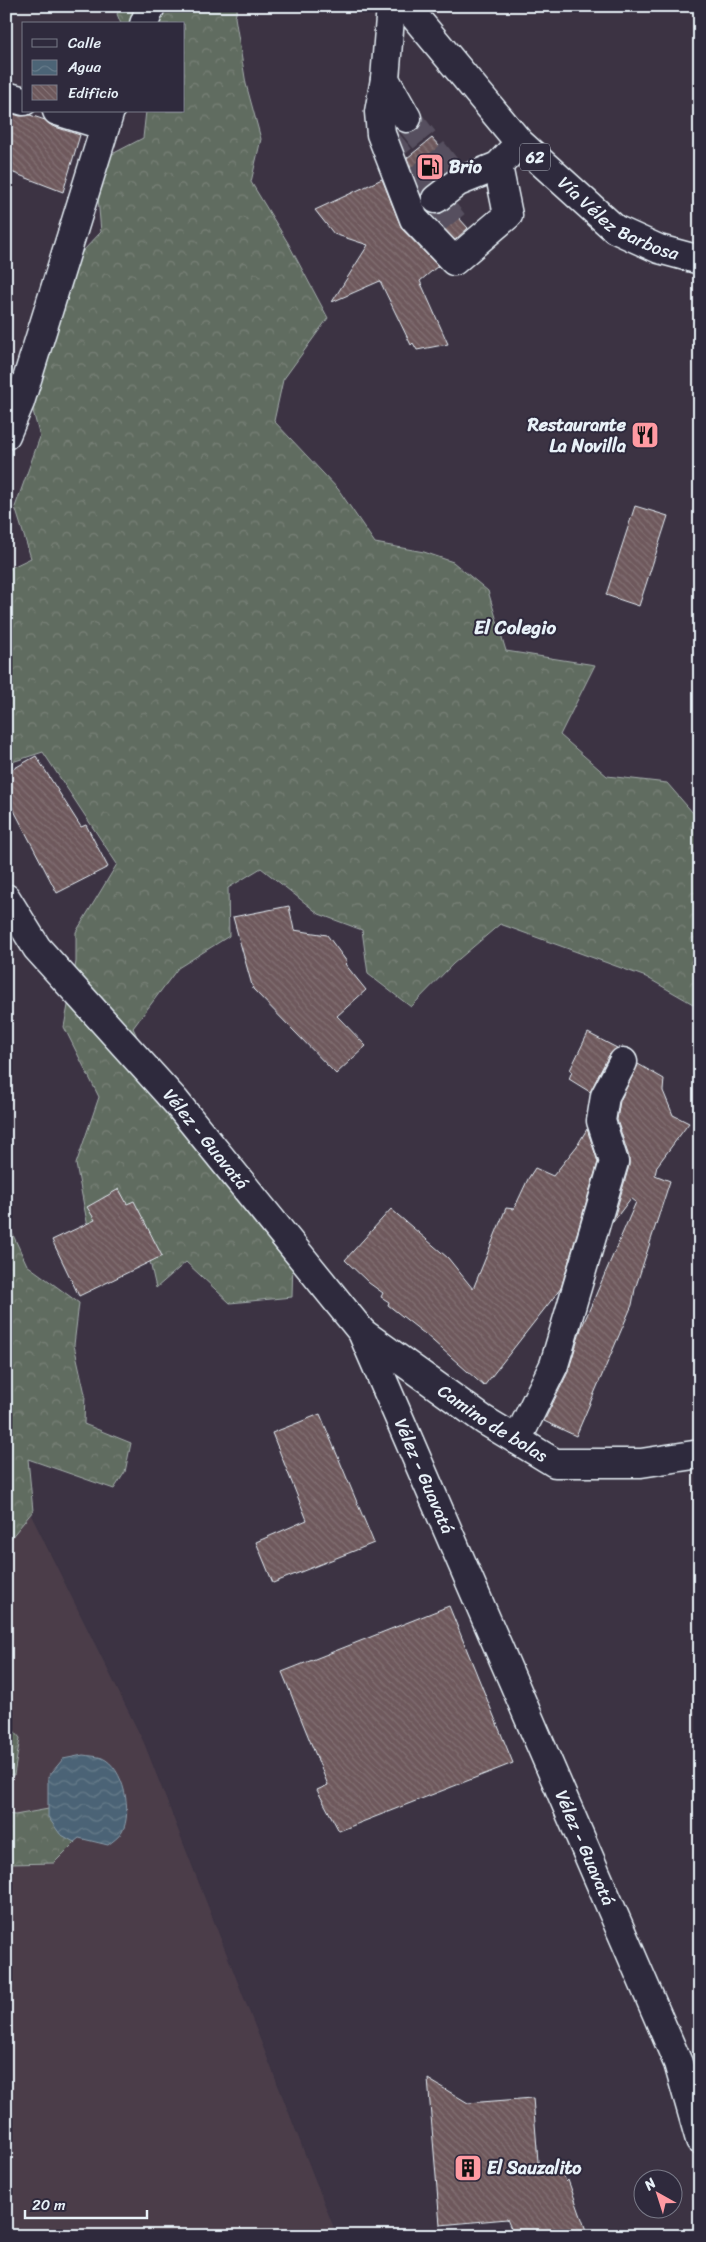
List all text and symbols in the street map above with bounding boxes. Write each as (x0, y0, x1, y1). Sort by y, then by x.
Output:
legend (22, 22, 185, 112)
text: Calle (68, 30, 101, 56)
text: Agua (67, 54, 101, 80)
text: Edificio (68, 80, 119, 106)
road number: 62 (520, 144, 550, 170)
place label: Brio (449, 151, 483, 183)
fuel station icon: Brio (415, 152, 445, 182)
street label: Vía Vélez Barbosa (550, 168, 683, 270)
place label: Restaurante La Novilla (527, 409, 627, 462)
restaurant icon: Restaurante La Novilla (630, 420, 660, 450)
district label: El Colegio (474, 611, 556, 644)
street label: Vélez - Guavatá (155, 1081, 257, 1197)
street label: Camino de bolas (431, 1375, 555, 1471)
street label: Vélez - Guavatá (385, 1413, 463, 1539)
street label: Vélez - Guavatá (546, 1785, 624, 1911)
place label: El Sauzalito (487, 2152, 582, 2184)
building icon: El Sauzalito (453, 2153, 483, 2183)
north arrow (634, 2170, 684, 2220)
text: N (638, 2171, 662, 2198)
scale bar (25, 2187, 148, 2219)
text: 20 m (32, 2192, 66, 2218)

